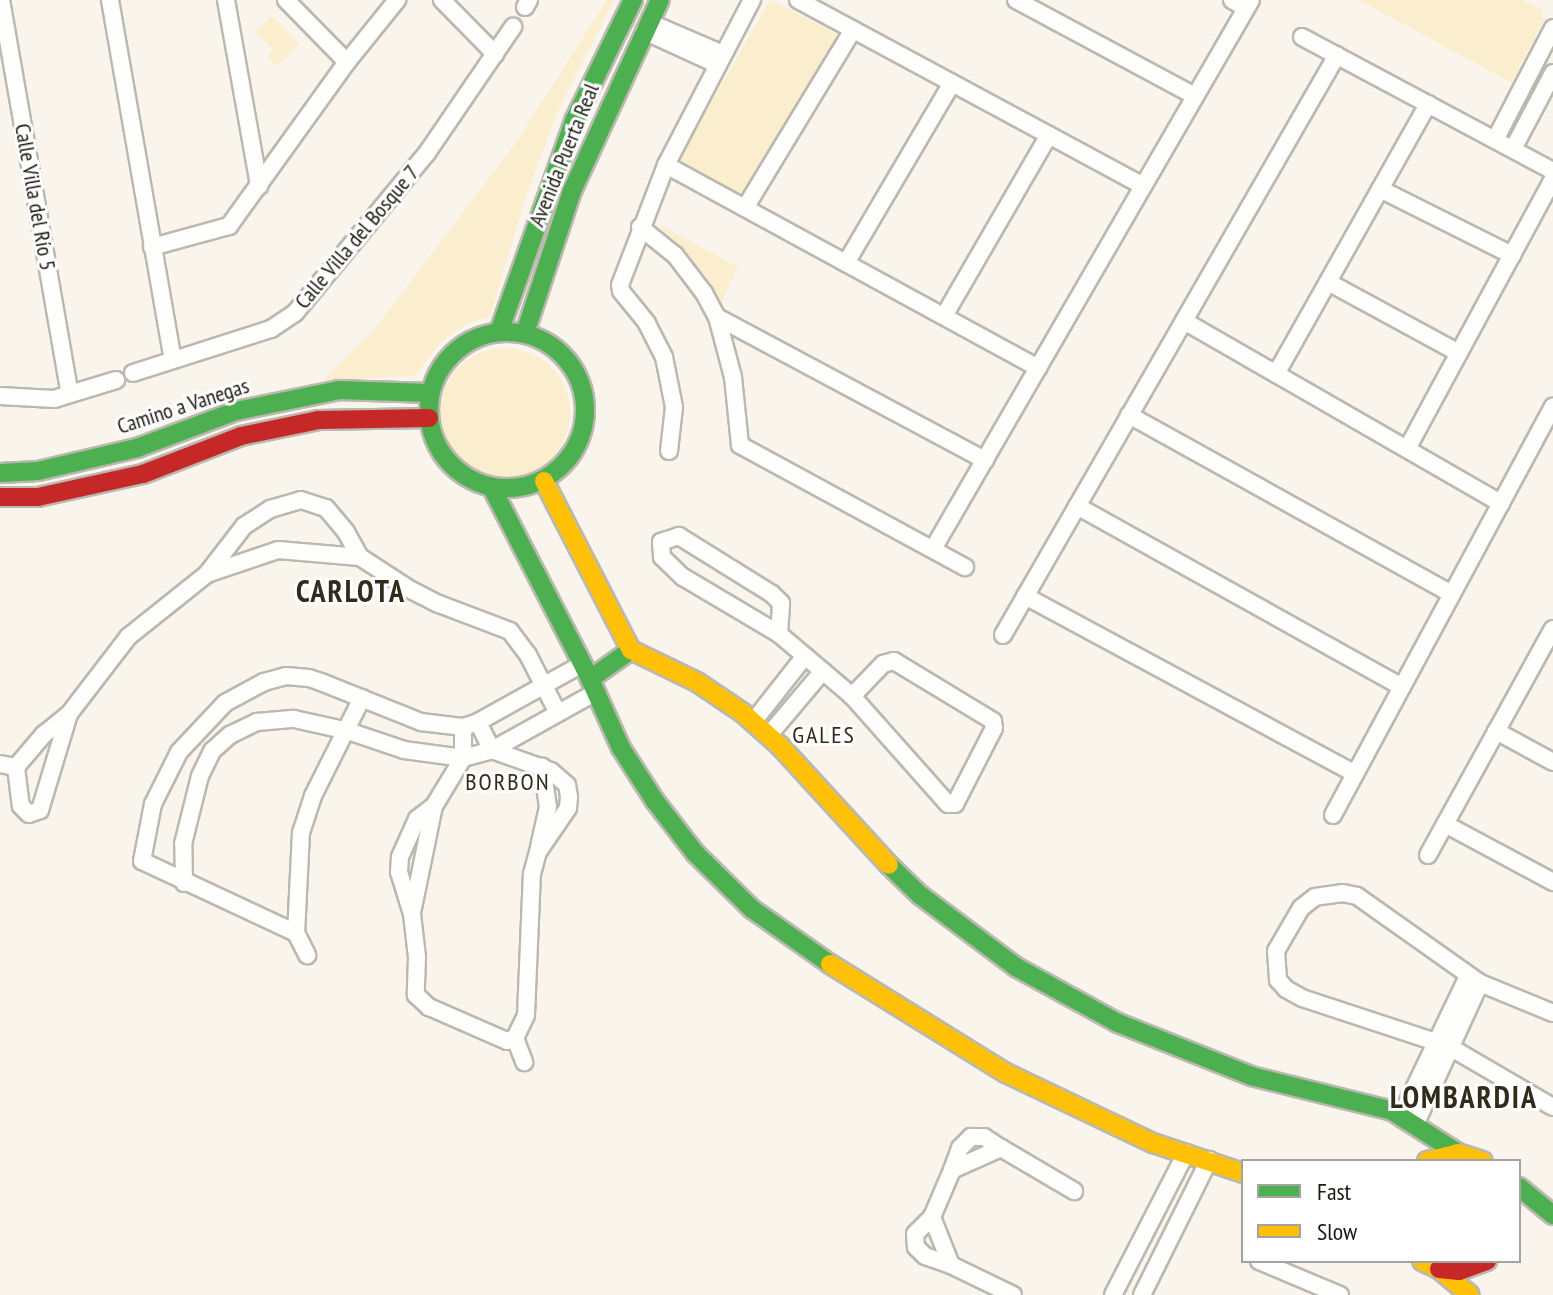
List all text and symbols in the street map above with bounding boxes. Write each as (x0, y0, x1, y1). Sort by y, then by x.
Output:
street label: Avenida Puerta Real (523, 80, 605, 230)
street label: Calle Villa del Río 5 (9, 121, 61, 273)
street label: Calle Villa del Bosque 7 (289, 160, 425, 314)
street label: Camino a Vanegas (114, 372, 252, 440)
district label: CARLOTA (296, 573, 406, 609)
district label: GALES (792, 721, 856, 749)
district label: BORBON (465, 768, 551, 796)
district label: LOMBARDIA (1390, 1079, 1538, 1115)
legend (1241, 1159, 1521, 1263)
text: Fast (1317, 1176, 1351, 1207)
text: Slow (1317, 1216, 1357, 1247)

